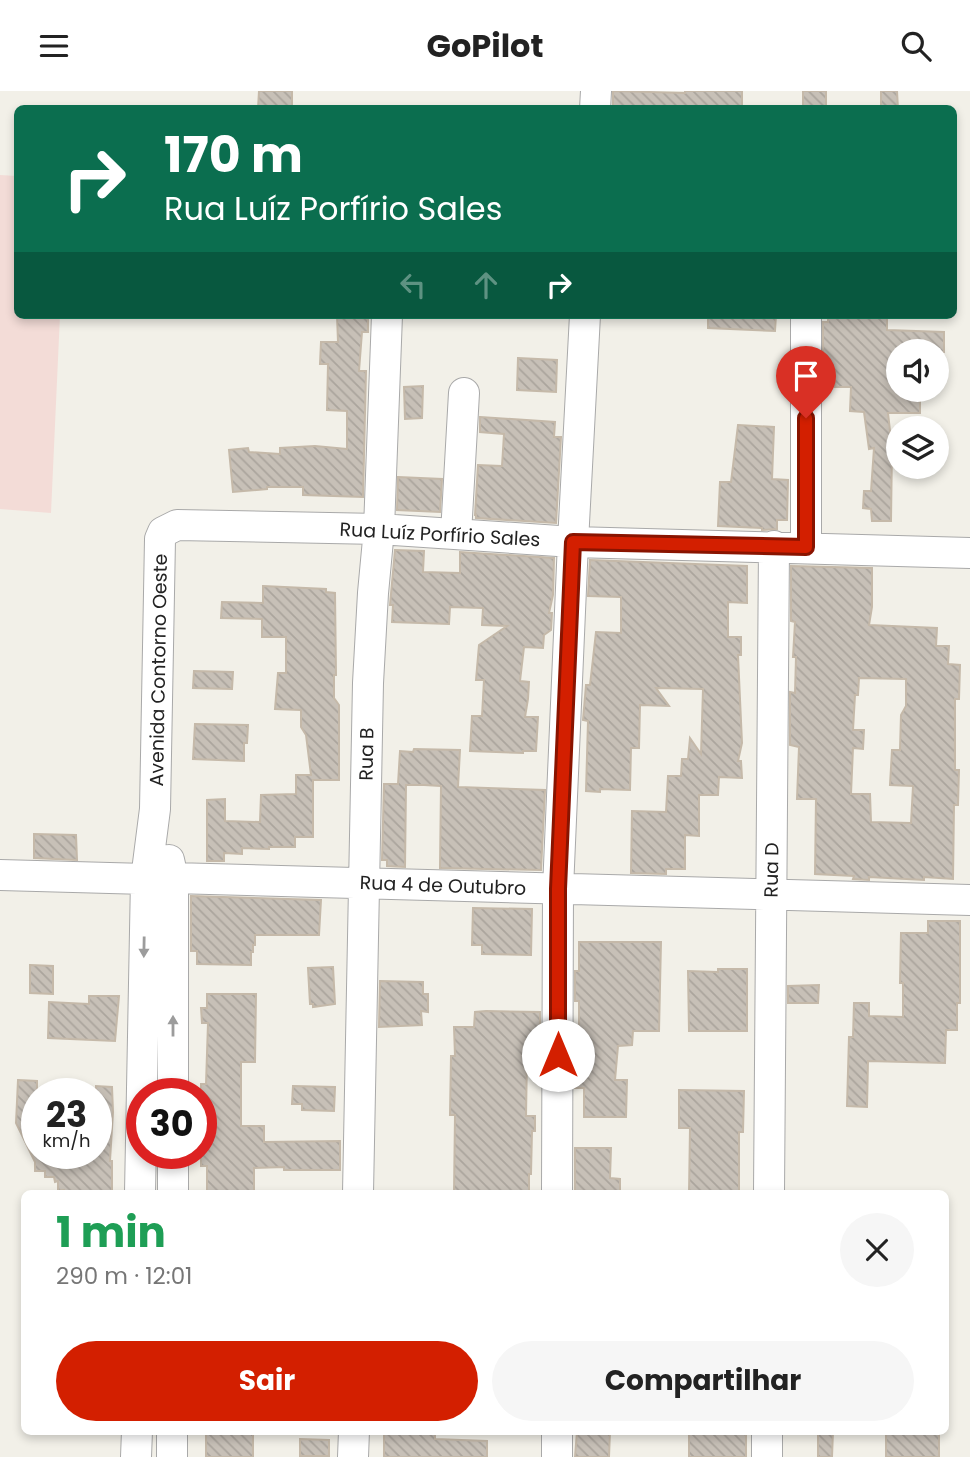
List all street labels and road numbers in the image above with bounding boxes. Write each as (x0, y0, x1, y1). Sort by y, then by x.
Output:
street label: Rua Luíz Porfírio Sales (339, 516, 541, 553)
street label: Avenida Contorno Oeste (143, 553, 174, 787)
street label: Rua B (353, 727, 380, 781)
street label: Rua D (758, 842, 785, 898)
street label: Rua 4 de Outubro (359, 869, 527, 902)

